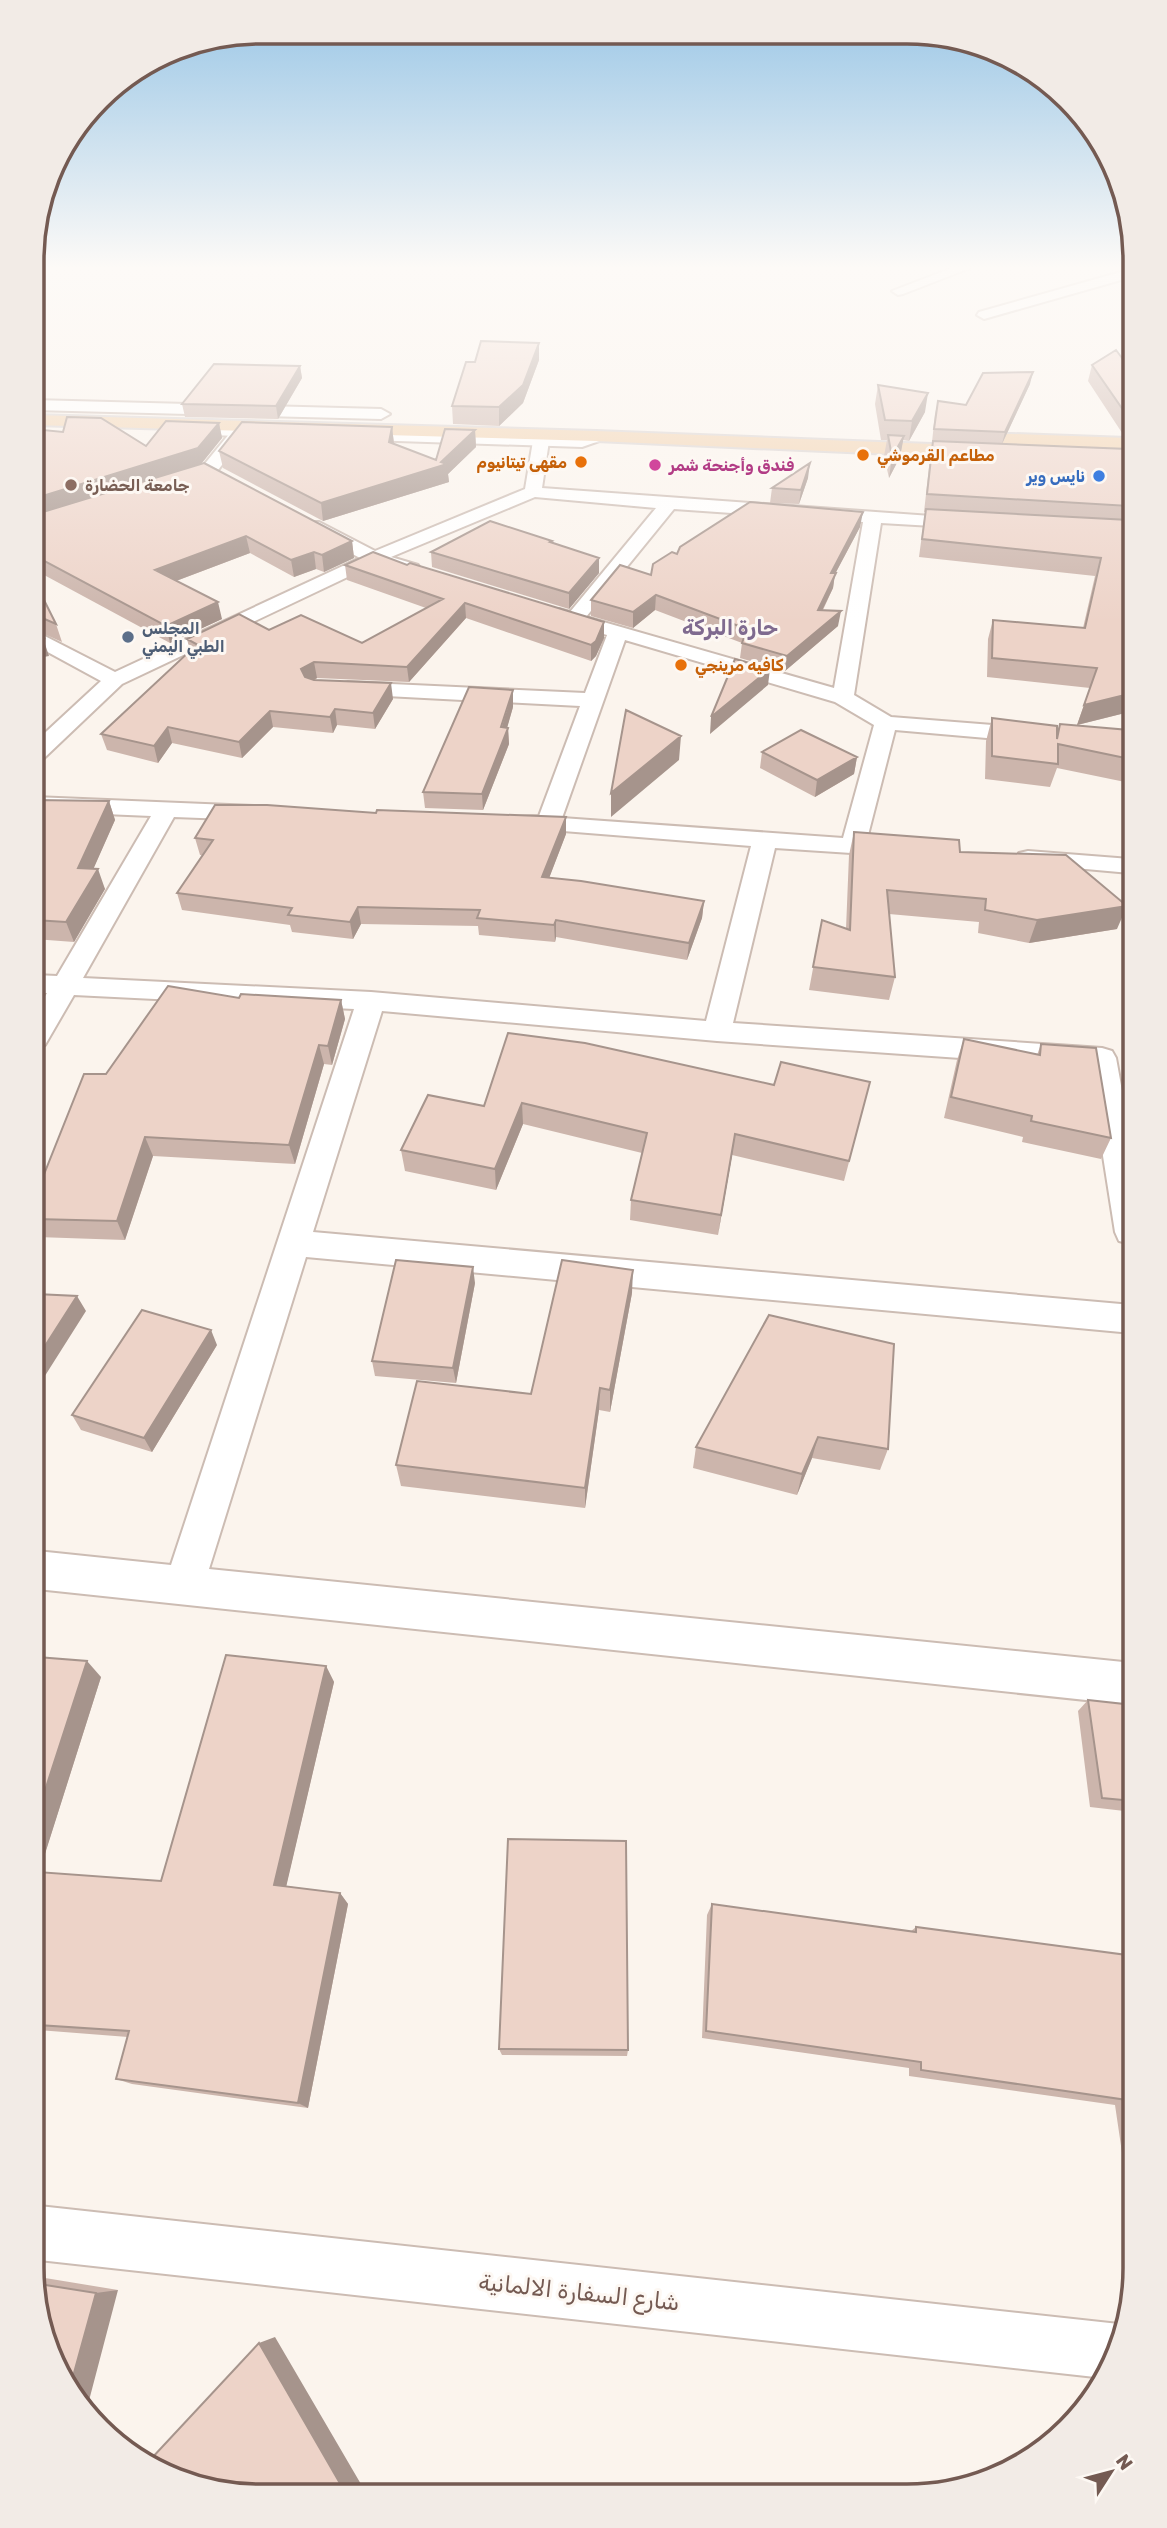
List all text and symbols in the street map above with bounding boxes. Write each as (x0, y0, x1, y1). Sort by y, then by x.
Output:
place label: مطاعم القرموشي (877, 446, 995, 468)
marker: مطاعم القرموشي (855, 447, 871, 463)
place label: مقهى تيتانيوم (476, 453, 567, 473)
marker: مقهى تيتانيوم (573, 454, 589, 470)
place label: فندق وأجنحة شمر (668, 456, 794, 475)
marker: فندق وأجنحة شمر (647, 457, 663, 473)
place label: نايس وير (1025, 467, 1085, 486)
marker: نايس وير (1091, 468, 1107, 484)
place label: جامعة الحضارة (85, 476, 190, 495)
marker: جامعة الحضارة (63, 477, 79, 493)
district label: حارة البركة (682, 615, 778, 641)
place label: المجلس الطبي اليمني (142, 619, 225, 659)
marker: المجلس الطبي اليمني (120, 629, 136, 645)
place label: كافيه مرينجي (695, 656, 784, 678)
marker: كافيه مرينجي (673, 657, 689, 673)
street label: شارع السفارة الالمانية (477, 2268, 681, 2318)
north arrow (1076, 2437, 1146, 2507)
text: N (1111, 2450, 1138, 2475)

